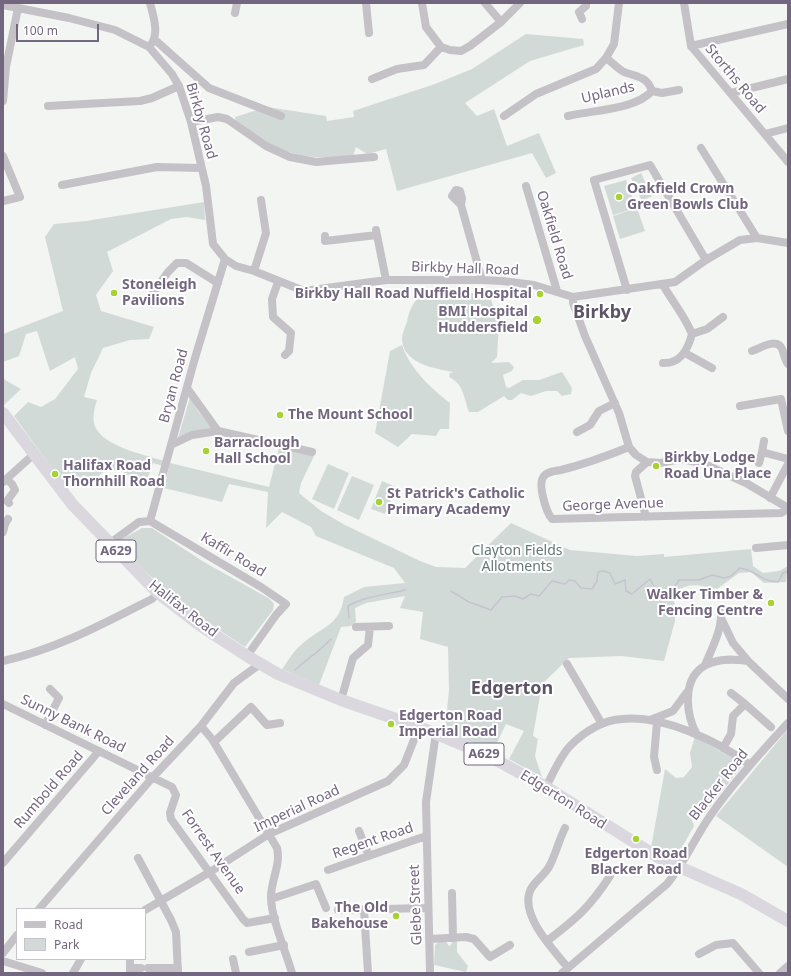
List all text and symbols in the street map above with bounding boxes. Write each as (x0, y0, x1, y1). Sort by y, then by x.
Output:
scale bar (18, 16, 101, 42)
text: 100 m (23, 22, 58, 39)
street label: Storths Road (701, 41, 769, 117)
street label: Uplands (580, 79, 636, 107)
street label: Birkby Road (182, 81, 220, 161)
place label: Oakfield Crown Green Bowls Club (627, 181, 748, 214)
street label: Oakfield Road (533, 189, 575, 281)
marker: Oakfield Crown Green Bowls Club (614, 192, 624, 202)
street label: Birkby Hall Road (411, 259, 519, 279)
place label: Stoneleigh Pavilions (122, 277, 197, 310)
place label: Birkby Hall Road Nuffield Hospital (295, 286, 532, 302)
marker: Stoneleigh Pavilions (109, 288, 119, 298)
marker: Birkby Hall Road Nuffield Hospital (535, 289, 545, 299)
district label: Birkby (573, 302, 631, 324)
place label: BMI Hospital Huddersfield (438, 304, 528, 336)
marker: BMI Hospital Huddersfield (531, 314, 543, 326)
street label: Bryan Road (156, 347, 192, 425)
place label: The Mount School (288, 407, 413, 423)
marker: The Mount School (275, 410, 285, 420)
place label: Barraclough Hall School (214, 435, 300, 468)
marker: Barraclough Hall School (201, 446, 211, 456)
place label: Birkby Lodge Road Una Place (664, 450, 771, 482)
place label: Halifax Road Thornhill Road (63, 458, 165, 490)
marker: Birkby Lodge Road Una Place (651, 461, 661, 471)
marker: Halifax Road Thornhill Road (50, 469, 60, 479)
place label: St Patrick's Catholic Primary Academy (387, 486, 525, 518)
street label: George Avenue (562, 495, 664, 515)
marker: St Patrick's Catholic Primary Academy (374, 497, 384, 507)
street label: Kaffir Road (197, 529, 269, 581)
road number: A629 (96, 540, 136, 562)
park label: Clayton Fields Allotments (472, 543, 562, 576)
street label: Halifax Road (145, 577, 221, 641)
place label: Walker Timber & Fencing Centre (647, 587, 763, 620)
marker: Walker Timber & Fencing Centre (766, 598, 776, 608)
district label: Edgerton (471, 678, 553, 700)
street label: Sunny Bank Road (18, 691, 128, 757)
place label: Edgerton Road Imperial Road (399, 708, 502, 740)
marker: Edgerton Road Imperial Road (386, 719, 396, 729)
street label: Cleveland Road (98, 733, 178, 819)
road number: A629 (464, 743, 504, 765)
street label: Blacker Road (686, 746, 752, 824)
street label: Rumbold Road (11, 748, 87, 832)
street label: Edgerton Road (517, 767, 609, 833)
street label: Imperial Road (252, 782, 342, 836)
street label: Forrest Avenue (178, 806, 248, 898)
street label: Regent Road (331, 819, 415, 863)
marker: Edgerton Road Blacker Road (631, 834, 641, 844)
place label: Edgerton Road Blacker Road (585, 846, 687, 878)
street label: Glebe Street (406, 864, 426, 946)
place label: The Old Bakehouse (311, 900, 388, 932)
legend (16, 908, 146, 960)
marker: The Old Bakehouse (391, 911, 401, 921)
text: Road (54, 916, 83, 933)
text: Park (54, 936, 79, 953)

